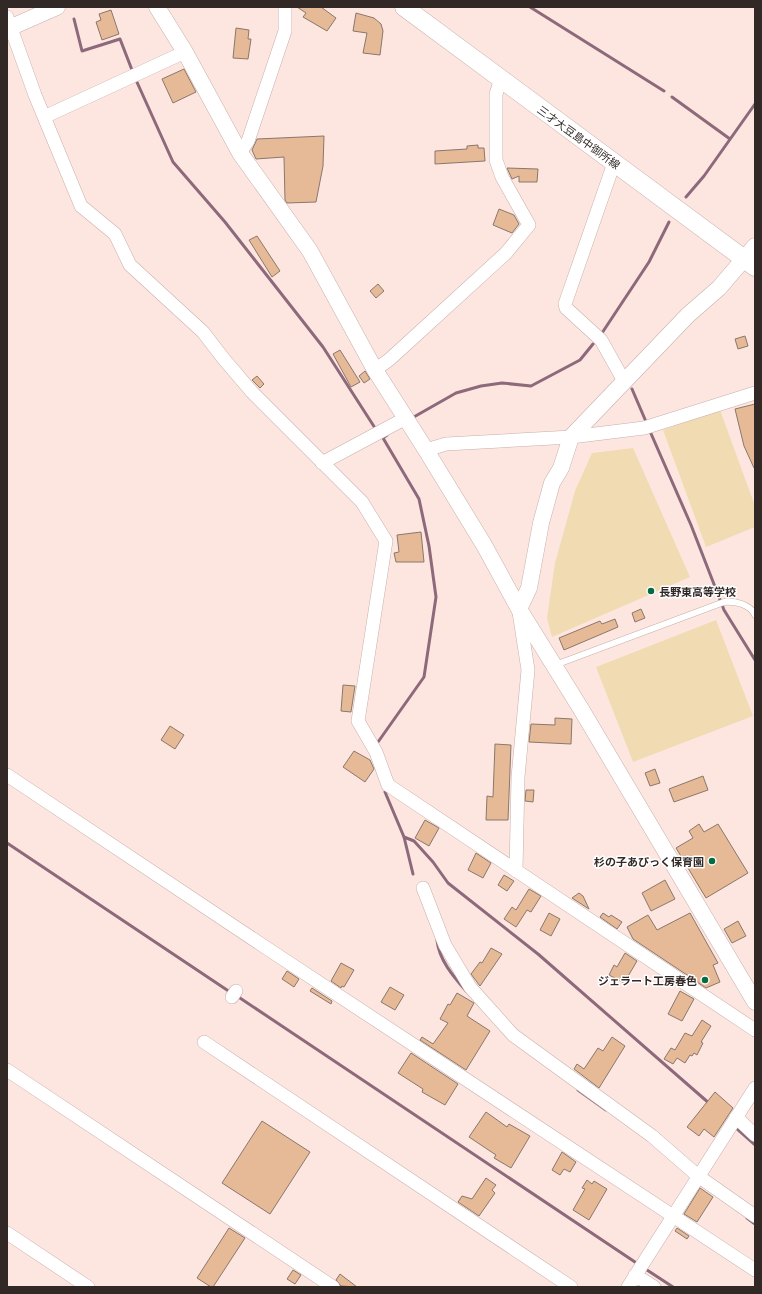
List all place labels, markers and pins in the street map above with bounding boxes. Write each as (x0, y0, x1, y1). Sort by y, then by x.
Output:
place label: 長野東高等学校 (659, 584, 736, 599)
marker: 長野東高等学校 (646, 586, 656, 596)
place label: 杉の子あぴっく保育園 (594, 854, 704, 869)
marker: 杉の子あぴっく保育園 (707, 856, 717, 866)
place label: ジェラート工房春色 (598, 973, 697, 988)
marker: ジェラート工房春色 (700, 975, 710, 985)

